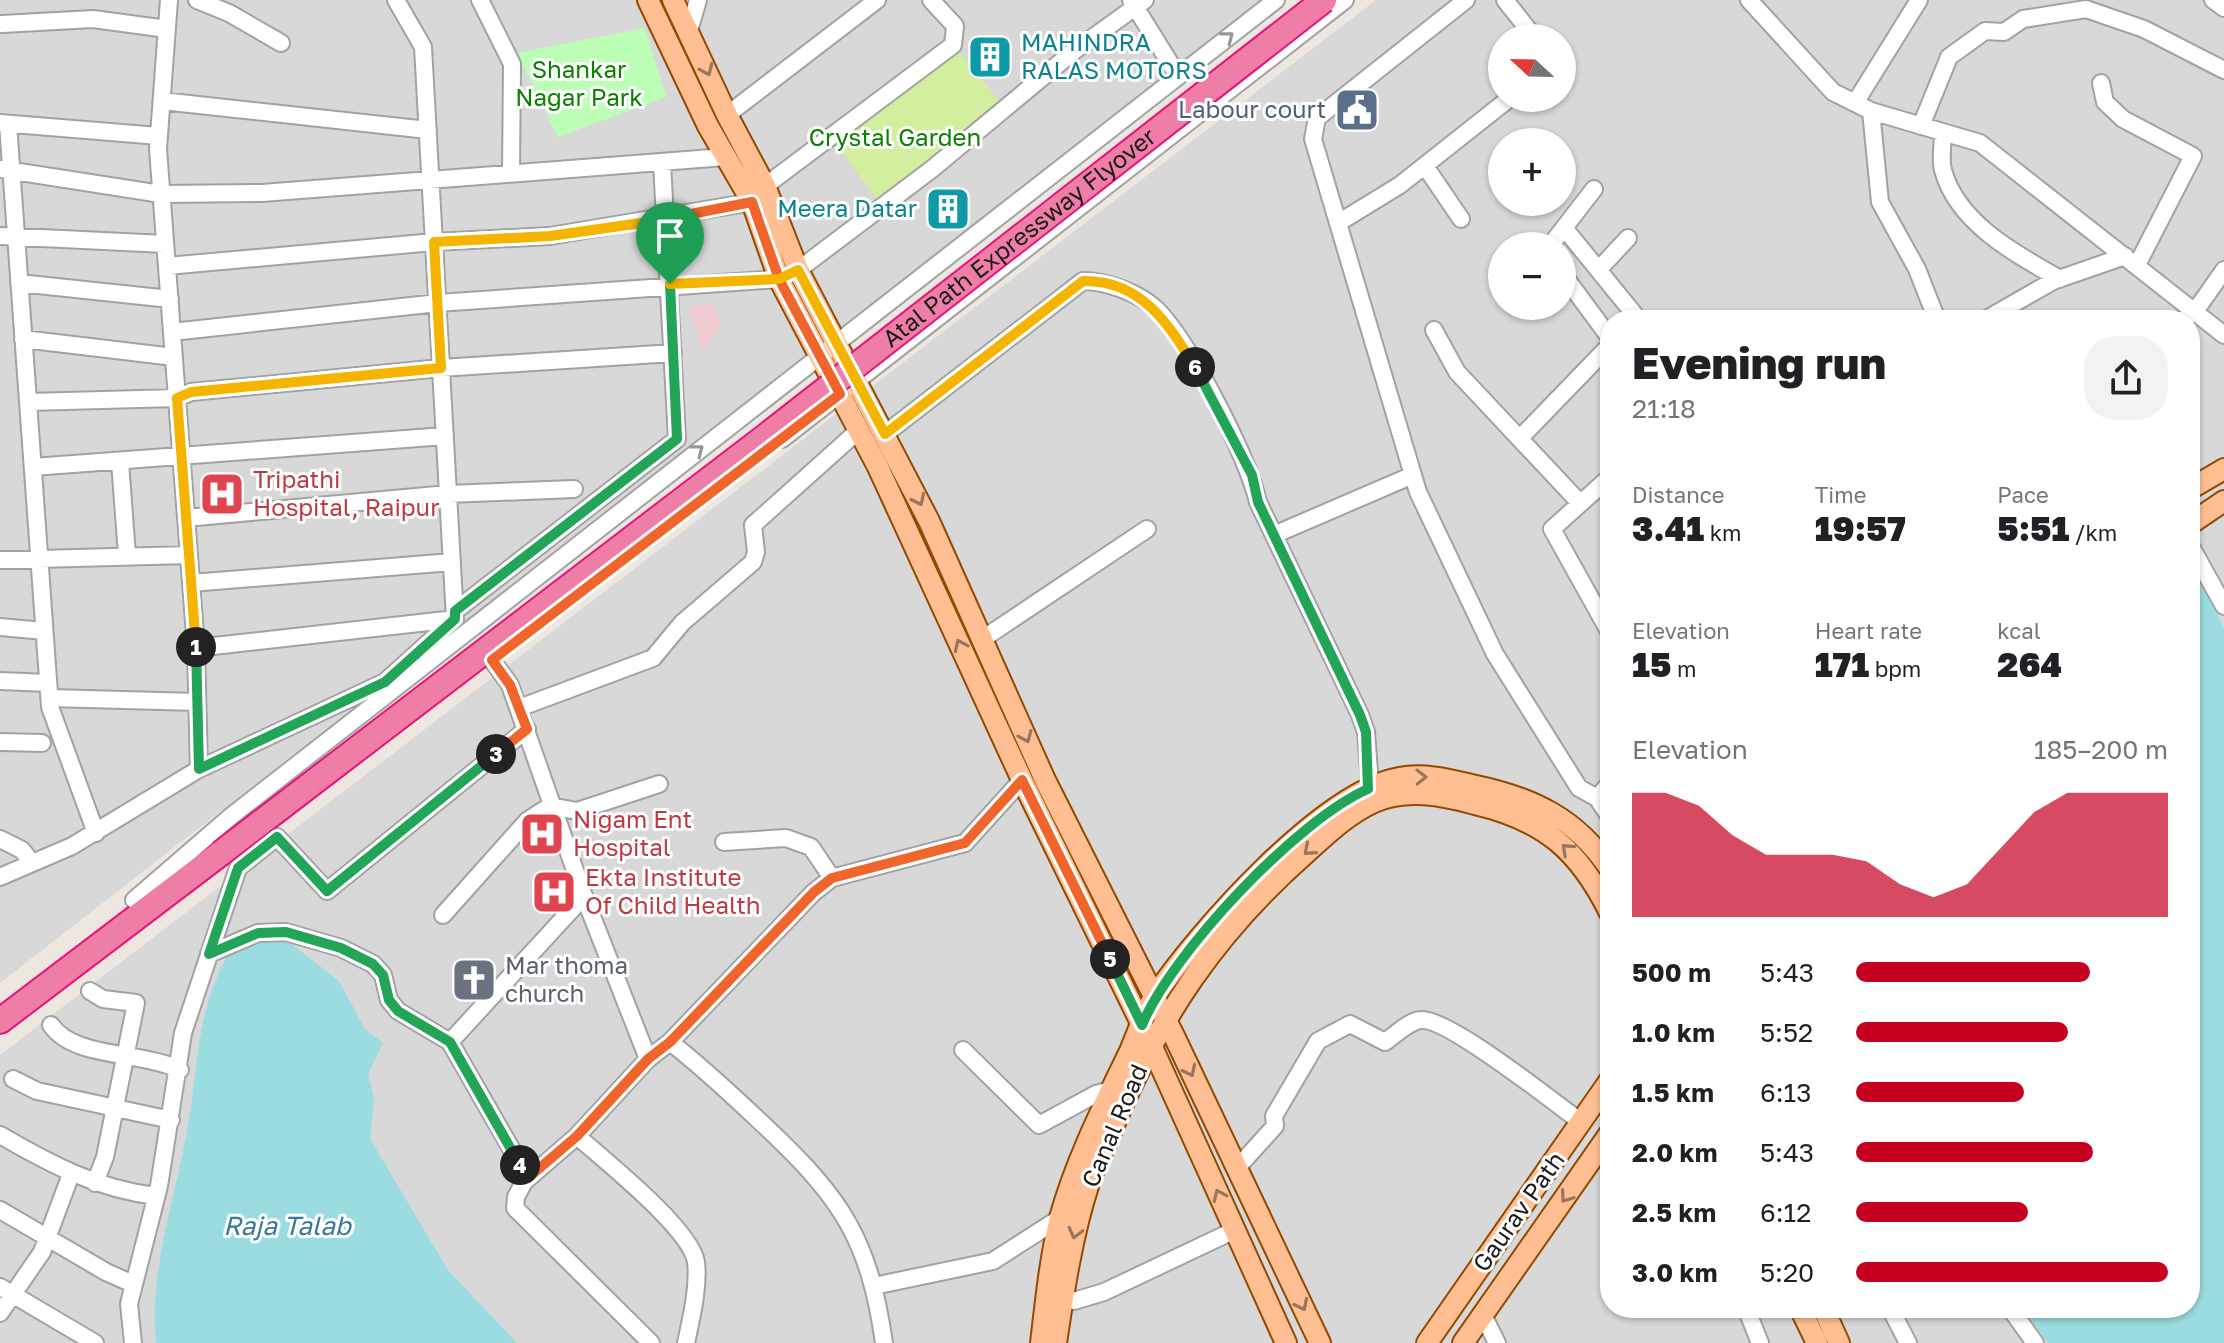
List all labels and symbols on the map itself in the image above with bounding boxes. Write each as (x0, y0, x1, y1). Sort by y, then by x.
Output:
north arrow (1488, 24, 1576, 112)
place label: MAHINDRA RALAS MOTORS (1021, 27, 1207, 84)
one-way arrow (1219, 32, 1233, 47)
building icon: MAHINDRA RALAS MOTORS (966, 33, 1014, 81)
park label: Shankar Nagar Park (515, 54, 643, 111)
one-way arrow (697, 62, 713, 77)
public building icon: Labour court (1333, 86, 1381, 134)
place label: Labour court (1178, 94, 1326, 123)
street label: Atal Path Expressway Flyover (876, 121, 1161, 352)
park label: Crystal Garden (809, 122, 981, 151)
building icon: Meera Datar (924, 185, 972, 233)
place label: Meera Datar (777, 193, 917, 222)
pin (636, 202, 704, 284)
pin: 6 (1175, 347, 1215, 387)
one-way arrow (690, 446, 704, 460)
place label: Tripathi Hospital, Raipur (253, 464, 440, 521)
hospital icon: Tripathi Hospital, Raipur (198, 470, 246, 518)
one-way arrow (909, 492, 924, 507)
pin: 1 (176, 627, 216, 667)
one-way arrow (954, 639, 970, 653)
one-way arrow (1017, 728, 1033, 743)
pin: 3 (476, 734, 516, 774)
one-way arrow (1415, 768, 1428, 786)
place label: Nigam Ent Hospital (573, 804, 692, 861)
hospital icon: Nigam Ent Hospital (518, 810, 566, 858)
one-way arrow (1304, 840, 1319, 855)
one-way arrow (1561, 845, 1576, 859)
place label: Ekta Institute Of Child Health (585, 862, 761, 919)
hospital icon: Ekta Institute Of Child Health (530, 868, 578, 916)
pin: 5 (1090, 939, 1130, 979)
place label: Mar thoma church (505, 950, 628, 1007)
church icon: Mar thoma church (450, 956, 498, 1004)
street label: Canal Road (1075, 1060, 1152, 1191)
one-way arrow (1180, 1062, 1196, 1077)
pin: 4 (500, 1145, 540, 1185)
street label: Gaurav Path (1466, 1146, 1570, 1277)
one-way arrow (1213, 1189, 1229, 1203)
one-way arrow (1560, 1189, 1575, 1203)
water label: Raja Talab (223, 1210, 353, 1241)
one-way arrow (1068, 1226, 1085, 1239)
one-way arrow (1292, 1297, 1308, 1312)

